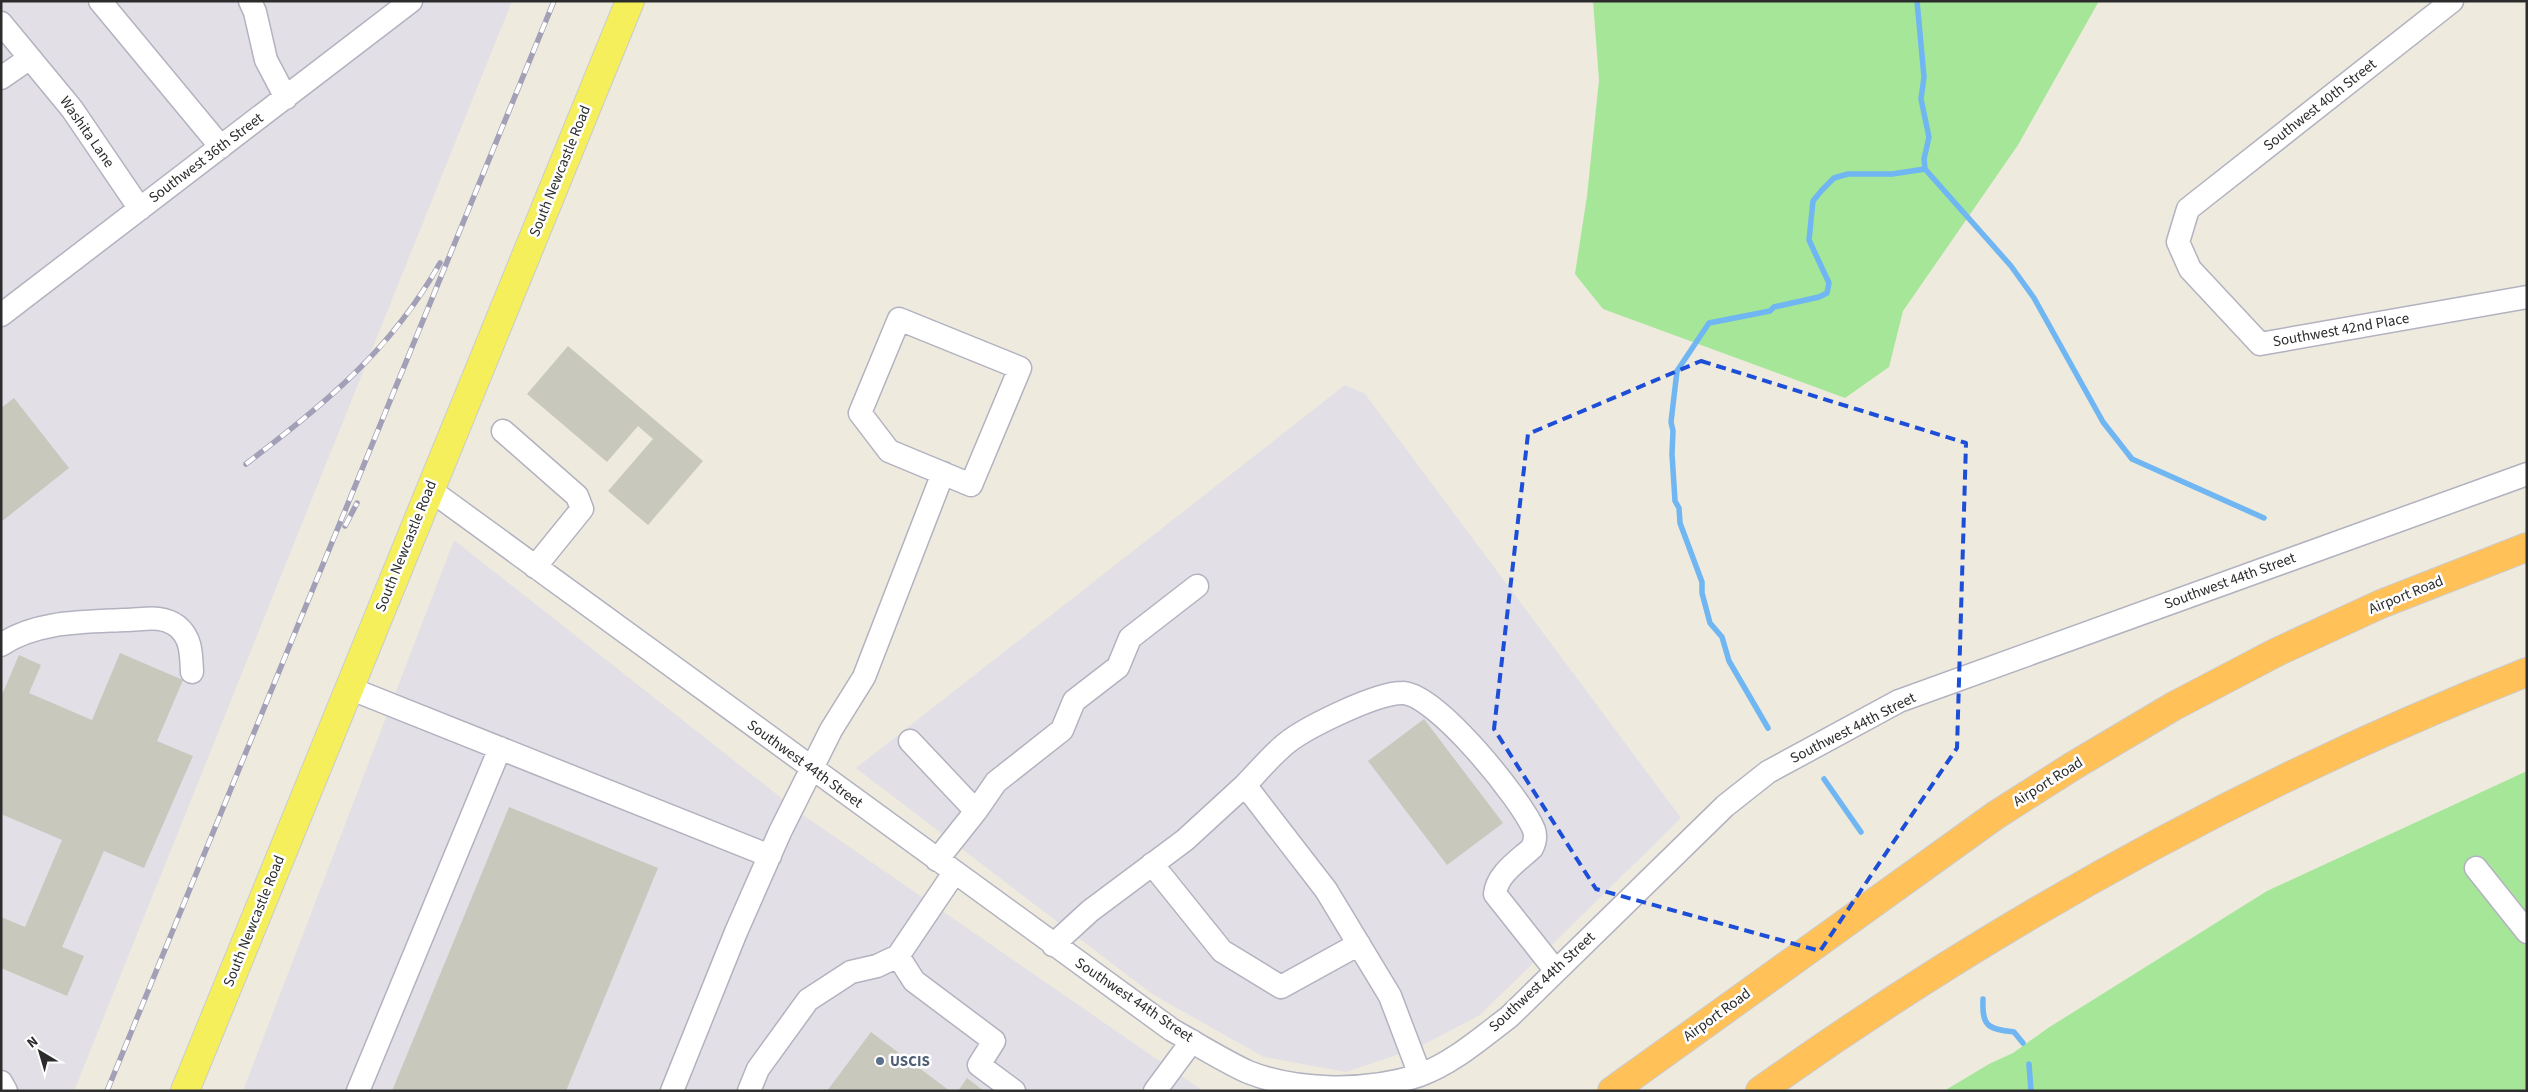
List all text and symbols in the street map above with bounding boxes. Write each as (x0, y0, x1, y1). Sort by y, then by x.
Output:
street label: Southwest 40th Street (2259, 54, 2381, 156)
street label: Washita Lane (55, 92, 119, 172)
street label: South Newcastle Road (524, 102, 596, 240)
street label: Southwest 36th Street (144, 108, 268, 208)
street label: Southwest 42nd Place (2271, 308, 2411, 352)
street label: South Newcastle Road (370, 477, 442, 615)
street label: Southwest 44th Street (2161, 547, 2299, 615)
street label: Airport Road (2365, 570, 2447, 620)
street label: Southwest 44th Street (1787, 687, 1919, 769)
street label: Southwest 44th Street (743, 715, 867, 813)
street label: Airport Road (2009, 752, 2087, 812)
street label: South Newcastle Road (218, 852, 290, 990)
street label: Southwest 44th Street (1484, 927, 1600, 1037)
street label: Southwest 44th Street (1071, 953, 1197, 1047)
street label: Airport Road (1679, 983, 1755, 1047)
north arrow (15, 1027, 65, 1077)
text: N (23, 1032, 42, 1053)
place label: USCIS (890, 1051, 930, 1072)
marker: USCIS (874, 1055, 886, 1067)

